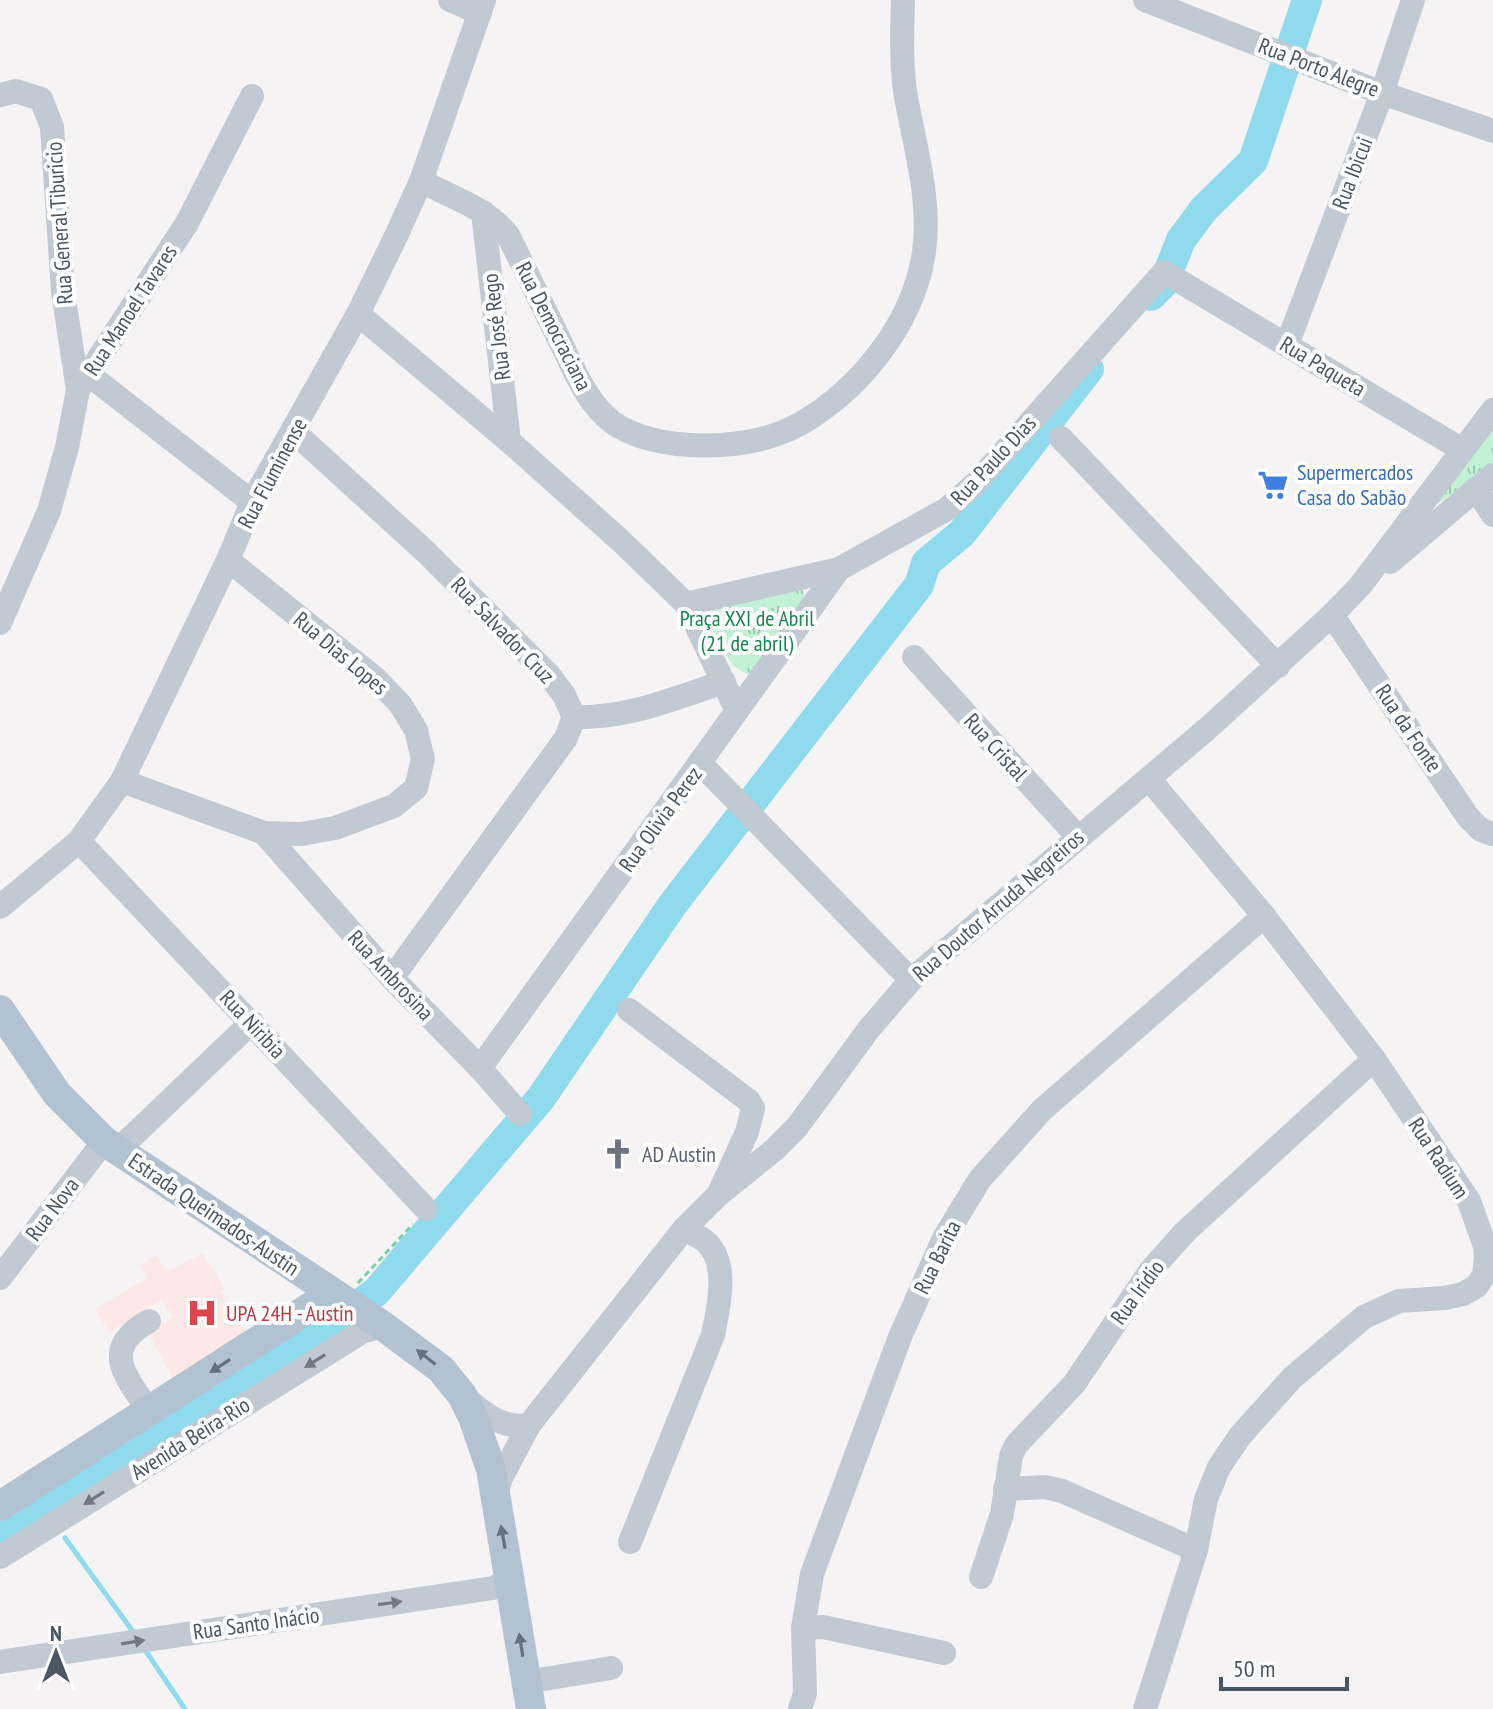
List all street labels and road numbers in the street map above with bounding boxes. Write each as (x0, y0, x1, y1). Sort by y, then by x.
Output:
street label: Rua Porto Alegre (1254, 31, 1384, 103)
street label: Rua Ibicui (1325, 133, 1379, 213)
street label: Rua General Tiburicio (39, 141, 79, 305)
street label: Rua Manoel Tavares (77, 239, 183, 381)
street label: Rua Democraciana (510, 257, 598, 395)
street label: Rua José Rego (476, 272, 516, 382)
street label: Rua Paqueta (1275, 330, 1371, 402)
street label: Rua Paulo Dias (944, 409, 1042, 511)
street label: Rua Fluminense (231, 413, 313, 533)
street label: Rua Salvador Cruz (445, 571, 561, 689)
street label: Rua Dias Lopes (288, 605, 394, 701)
street label: Rua da Fonte (1369, 679, 1449, 777)
street label: Rua Cristal (958, 707, 1034, 787)
street label: Rua Olivia Perez (612, 761, 708, 877)
street label: Rua Doutor Arruda Negreiros (907, 823, 1089, 987)
street label: Rua Ambrosina (342, 924, 440, 1026)
street label: Rua Niribia (214, 984, 292, 1064)
street label: Rua Radium (1402, 1112, 1476, 1204)
street label: Estrada Queimados-Austin (123, 1146, 305, 1282)
street label: Rua Nova (19, 1172, 85, 1246)
street label: Rua Barita (907, 1216, 967, 1298)
street label: Rua Iridio (1104, 1254, 1170, 1330)
street label: Avenida Beira-Rio (125, 1390, 255, 1486)
street label: Rua Santo Inácio (191, 1600, 321, 1646)

